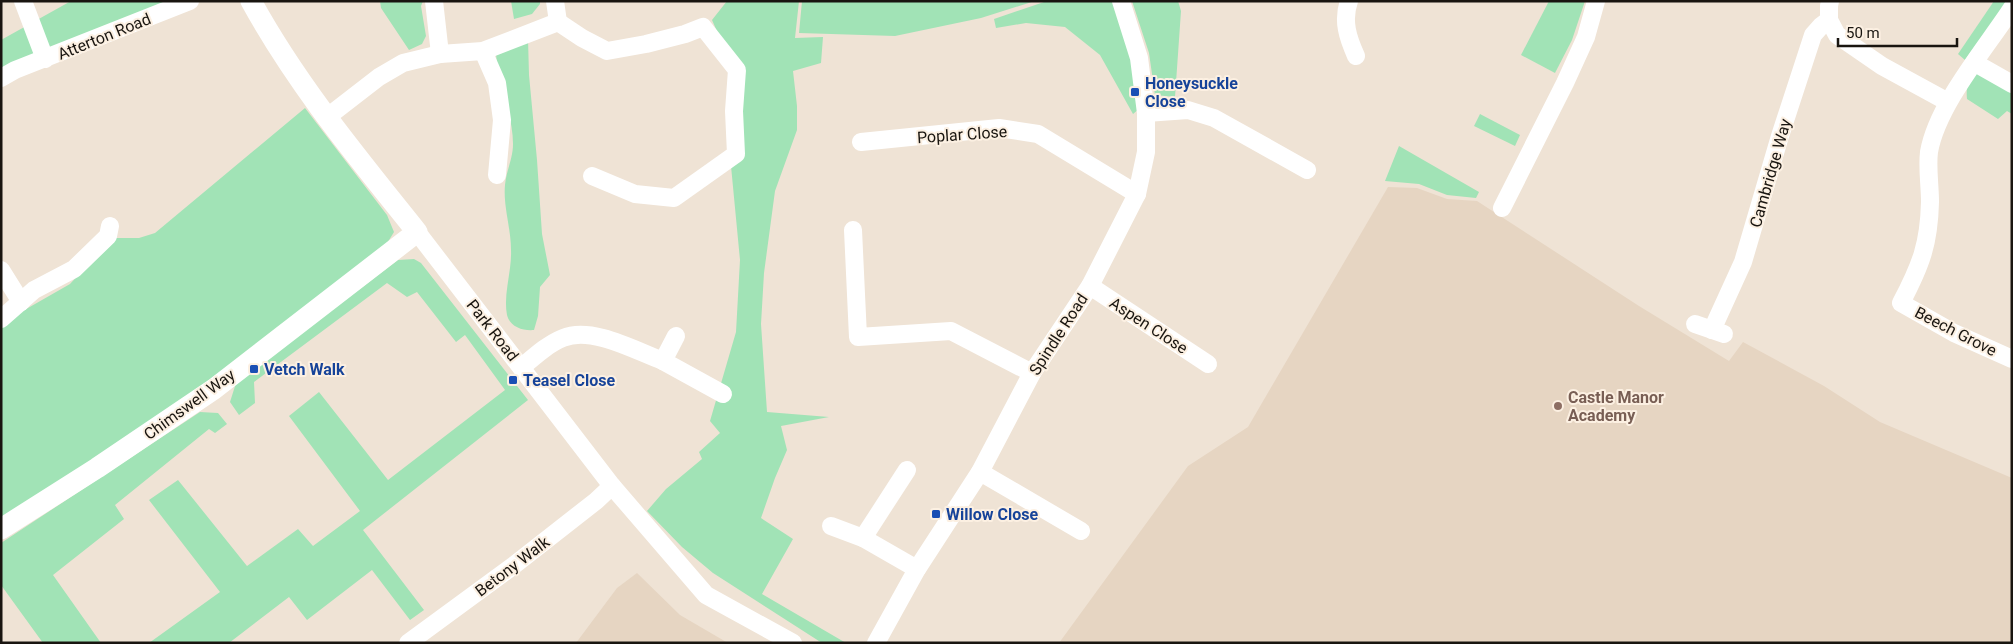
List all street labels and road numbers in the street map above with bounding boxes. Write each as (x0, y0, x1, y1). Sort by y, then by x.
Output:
street label: Atterton Road (55, 9, 154, 64)
street label: Cambridge Way (1746, 116, 1795, 230)
street label: Poplar Close (916, 122, 1008, 147)
street label: Spindle Road (1025, 290, 1092, 379)
street label: Aspen Close (1106, 293, 1191, 358)
street label: Park Road (463, 296, 523, 365)
street label: Beech Grove (1912, 303, 2000, 360)
street label: Chimswell Way (140, 365, 239, 444)
street label: Betony Walk (472, 532, 554, 600)

